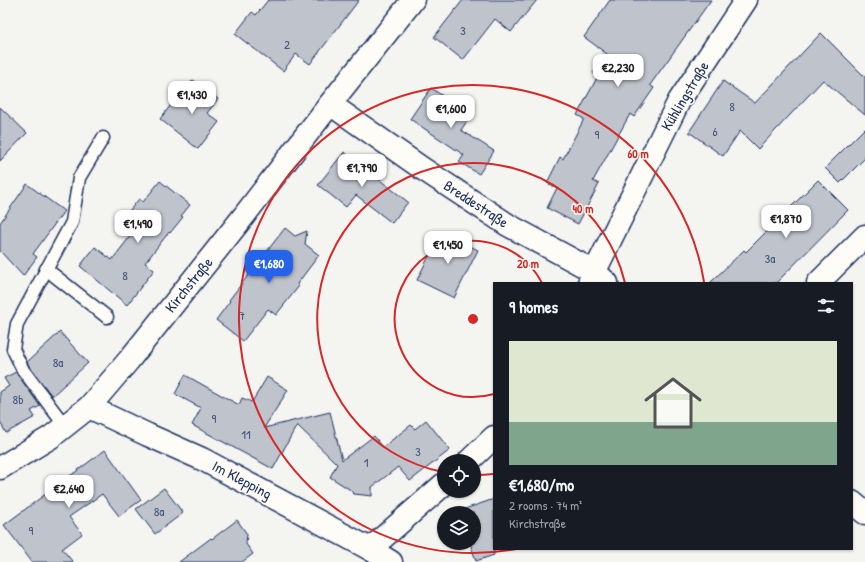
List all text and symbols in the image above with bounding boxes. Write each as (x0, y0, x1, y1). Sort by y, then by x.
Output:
house number: 3 (460, 21, 466, 39)
house number: 2 (284, 35, 290, 53)
pin: €2,230 (585, 54, 651, 88)
street label: Kühlingstraße (656, 57, 714, 134)
text: €2,230 (602, 58, 634, 76)
pin: €1,430 (159, 81, 225, 115)
text: €1,430 (177, 85, 207, 103)
pin: €1,600 (418, 95, 484, 129)
house number: 8 (729, 97, 735, 115)
text: €1,600 (436, 99, 466, 117)
house number: 6 (712, 122, 718, 140)
house number: 9 (595, 125, 600, 143)
text: 60 m (627, 145, 649, 162)
pin: €1,790 (329, 154, 395, 188)
text: €1,790 (347, 158, 377, 176)
street label: Breddestraße (440, 175, 513, 232)
text: 40 m (573, 200, 593, 217)
pin: €1,870 (753, 205, 819, 239)
text: €1,870 (770, 209, 802, 227)
pin: €1,490 (105, 210, 171, 244)
text: €1,490 (123, 214, 153, 232)
pin: €1,450 (415, 231, 481, 265)
text: €1,450 (433, 235, 463, 253)
house number: 3a (765, 249, 775, 267)
pin: €1,680 (236, 250, 302, 284)
street label: Kirchstraße (160, 253, 217, 317)
text: €1,680 (254, 254, 284, 272)
text: 20 m (517, 255, 539, 272)
house number: 8 (122, 266, 128, 284)
text: 9 homes (509, 295, 558, 318)
icon: filters (815, 295, 837, 317)
house number: 7 (239, 306, 245, 324)
centre of rings (466, 312, 480, 326)
house number: 8a (53, 353, 63, 371)
icon: home (637, 367, 709, 439)
house number: 8b (13, 390, 24, 408)
house number: 9 (212, 409, 217, 427)
house number: 11 (241, 425, 251, 443)
house number: 3 (415, 442, 421, 460)
house number: 1 (364, 453, 369, 471)
map controls (437, 454, 481, 550)
button: locate (437, 454, 481, 498)
street label: Im Klepping (209, 455, 276, 504)
text: €1,680/mo (509, 473, 574, 496)
pin: €2,640 (36, 475, 102, 509)
text: €2,640 (54, 479, 84, 497)
text: 2 rooms · 74 m² (509, 496, 582, 514)
house number: 8a (154, 502, 164, 520)
button: layers (437, 506, 481, 550)
text: Kirchstraße (509, 514, 566, 532)
house number: 9 (29, 521, 34, 539)

